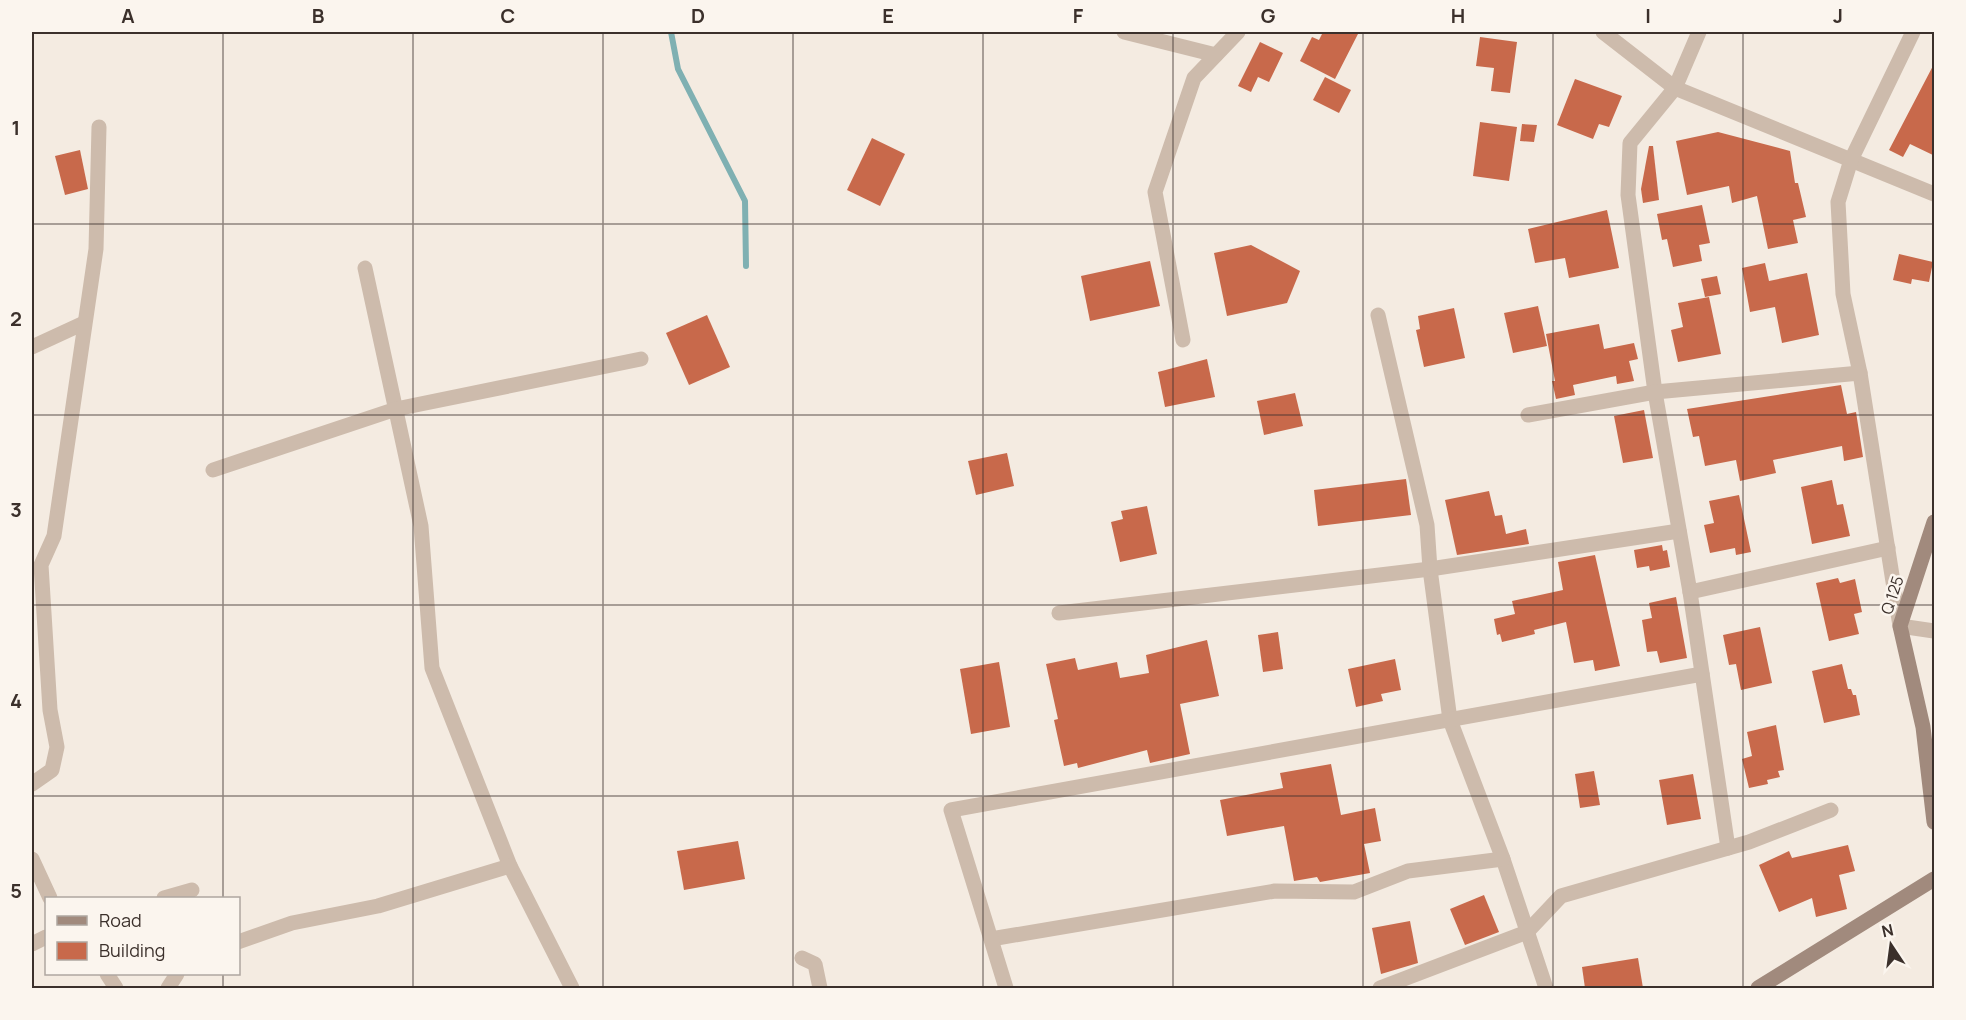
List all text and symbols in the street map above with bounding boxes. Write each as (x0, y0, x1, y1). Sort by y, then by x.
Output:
text: A (121, 2, 135, 29)
text: B (312, 2, 325, 29)
text: C (501, 2, 515, 29)
text: D (691, 2, 705, 29)
text: E (882, 2, 894, 29)
text: F (1073, 2, 1084, 29)
text: G (1261, 2, 1276, 29)
text: H (1451, 2, 1465, 29)
text: I (1645, 2, 1651, 29)
text: J (1833, 2, 1843, 29)
text: 1 (12, 114, 20, 141)
text: 2 (10, 305, 22, 332)
text: 3 (10, 496, 22, 523)
street label: Q 125 (1875, 573, 1909, 617)
text: 4 (10, 687, 22, 714)
text: 5 (10, 877, 22, 904)
legend (45, 897, 240, 975)
text: Road (99, 908, 142, 932)
north arrow (1861, 915, 1921, 975)
text: N (1880, 918, 1896, 942)
text: Building (99, 938, 165, 962)

